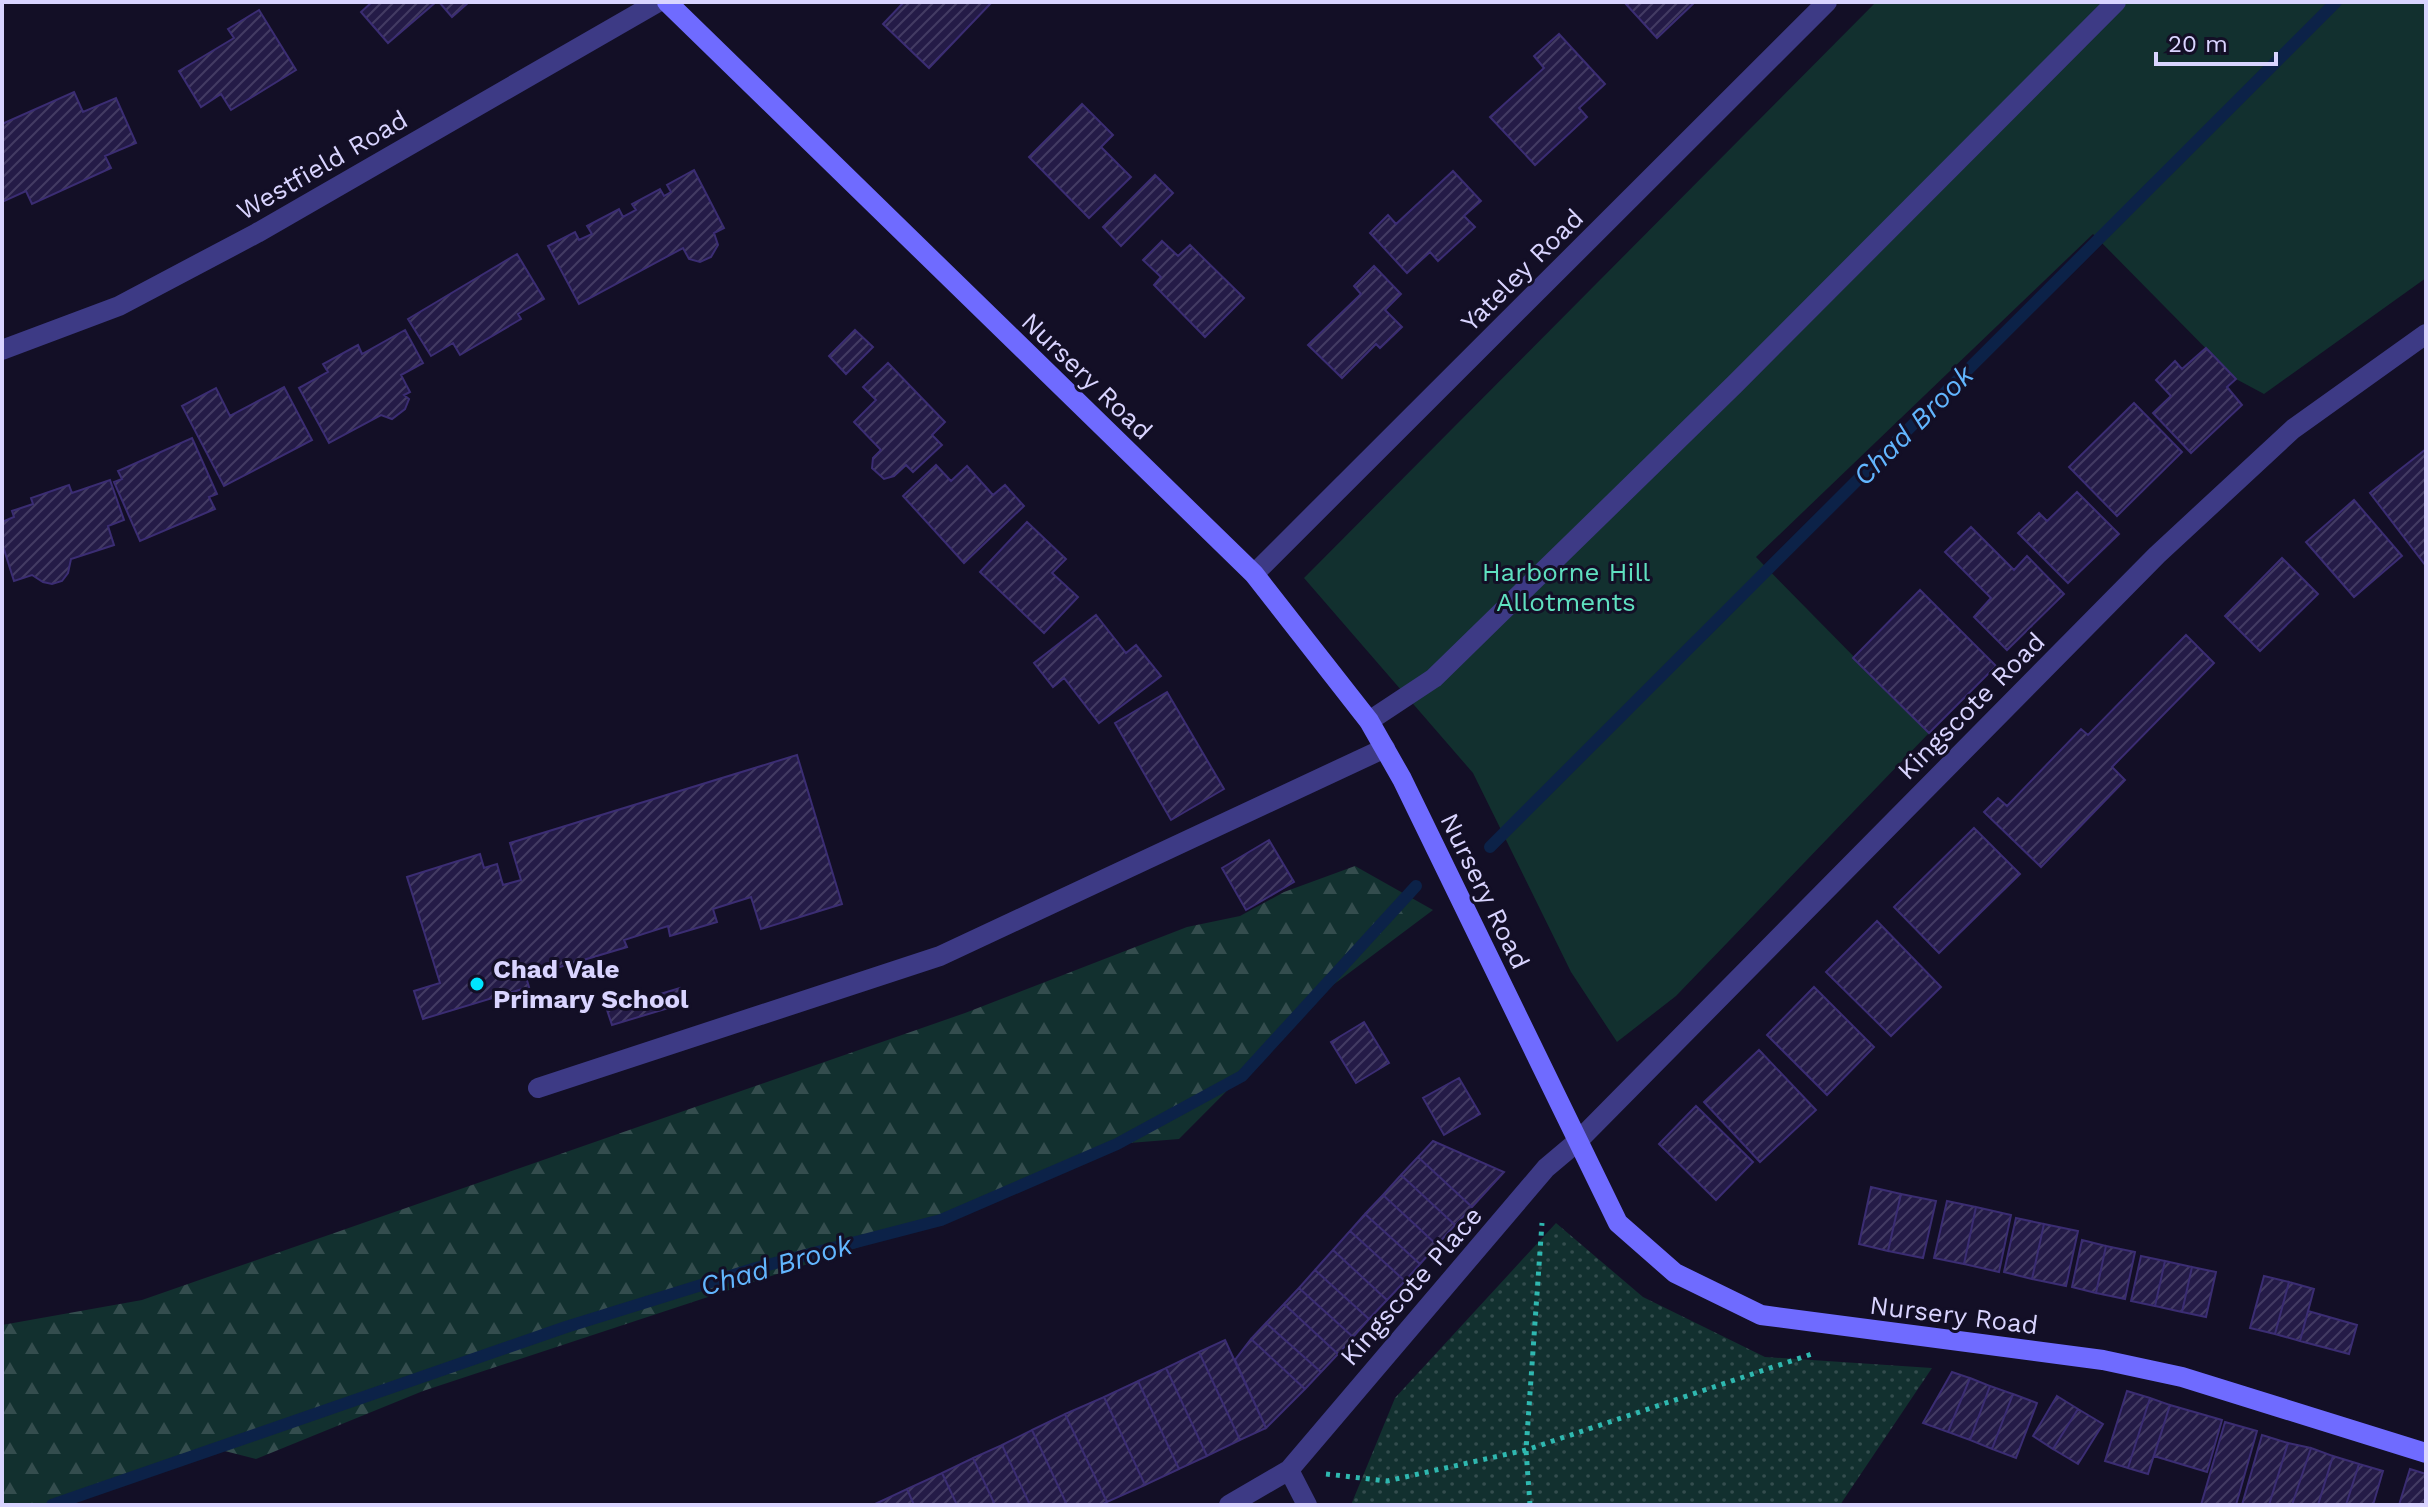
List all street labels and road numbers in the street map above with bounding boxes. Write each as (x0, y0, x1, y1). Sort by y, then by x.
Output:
street label: Westfield Road (231, 104, 413, 226)
street label: Yateley Road (1455, 203, 1589, 337)
street label: Nursery Road (1016, 306, 1158, 446)
street label: Kingscote Road (1891, 626, 2051, 786)
street label: Nursery Road (1434, 808, 1536, 974)
street label: Kingscote Place (1334, 1201, 1488, 1371)
street label: Nursery Road (1868, 1290, 2040, 1340)

